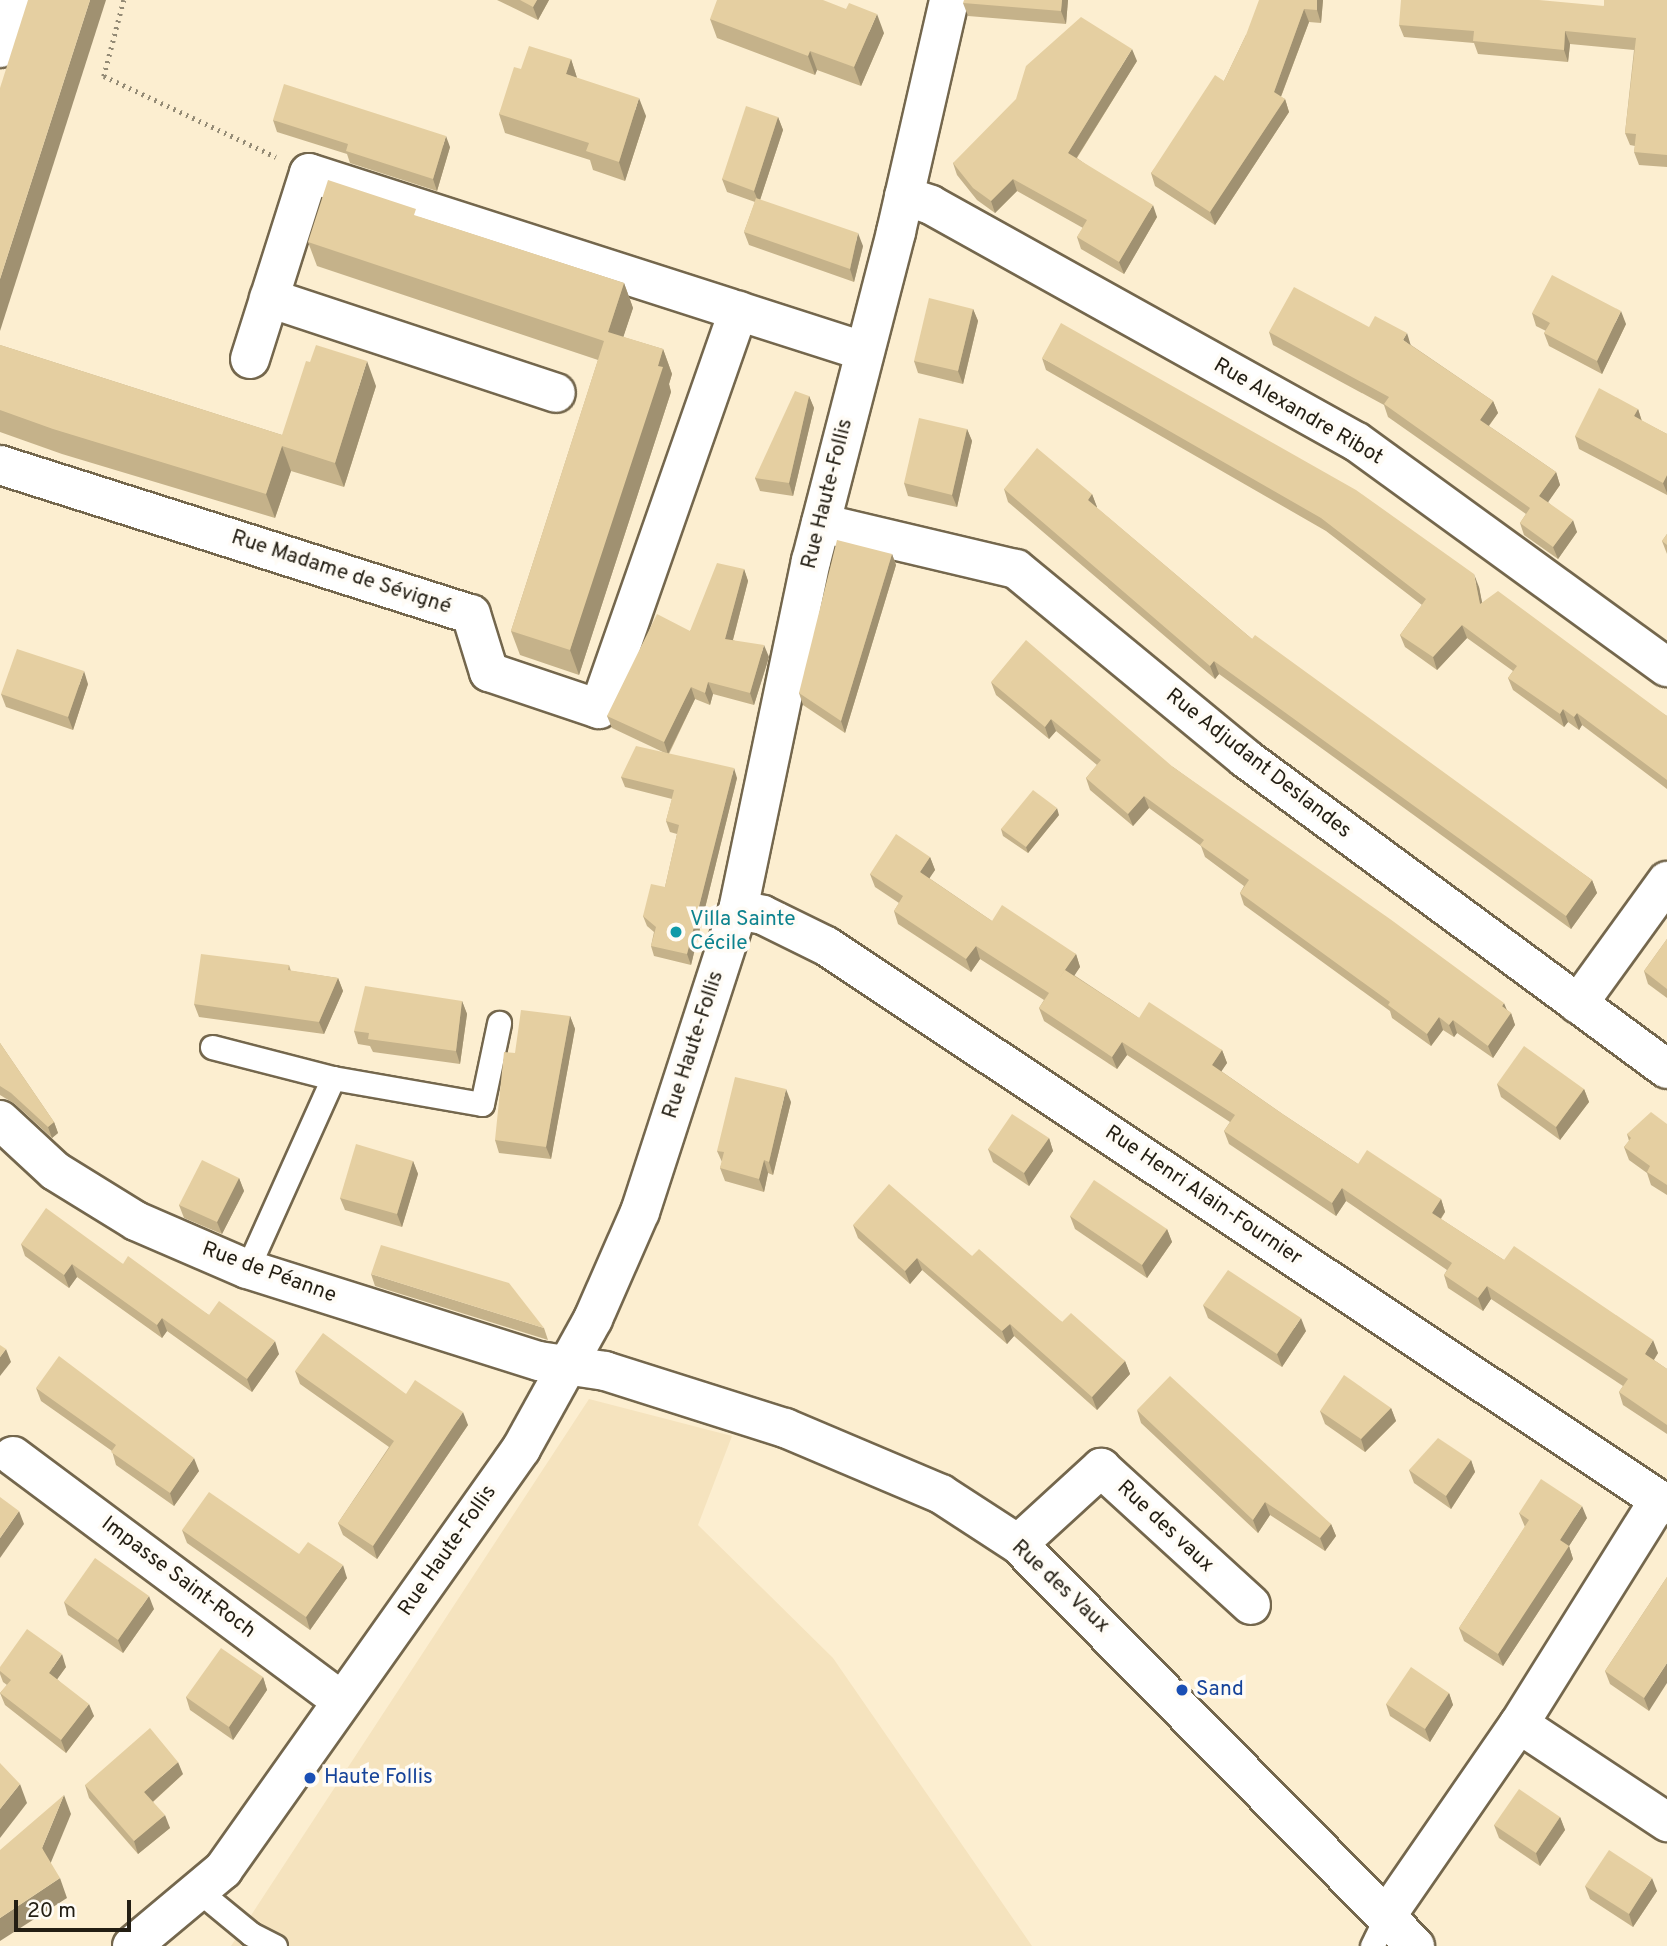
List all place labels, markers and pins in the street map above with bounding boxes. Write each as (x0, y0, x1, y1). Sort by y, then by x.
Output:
place label: Villa Sainte Cécile (690, 907, 796, 957)
marker: Villa Sainte Cécile (668, 924, 684, 940)
place label: Sand (1196, 1677, 1244, 1703)
marker: Sand (1174, 1682, 1190, 1698)
place label: Haute Follis (324, 1765, 433, 1791)
marker: Haute Follis (302, 1770, 318, 1786)

